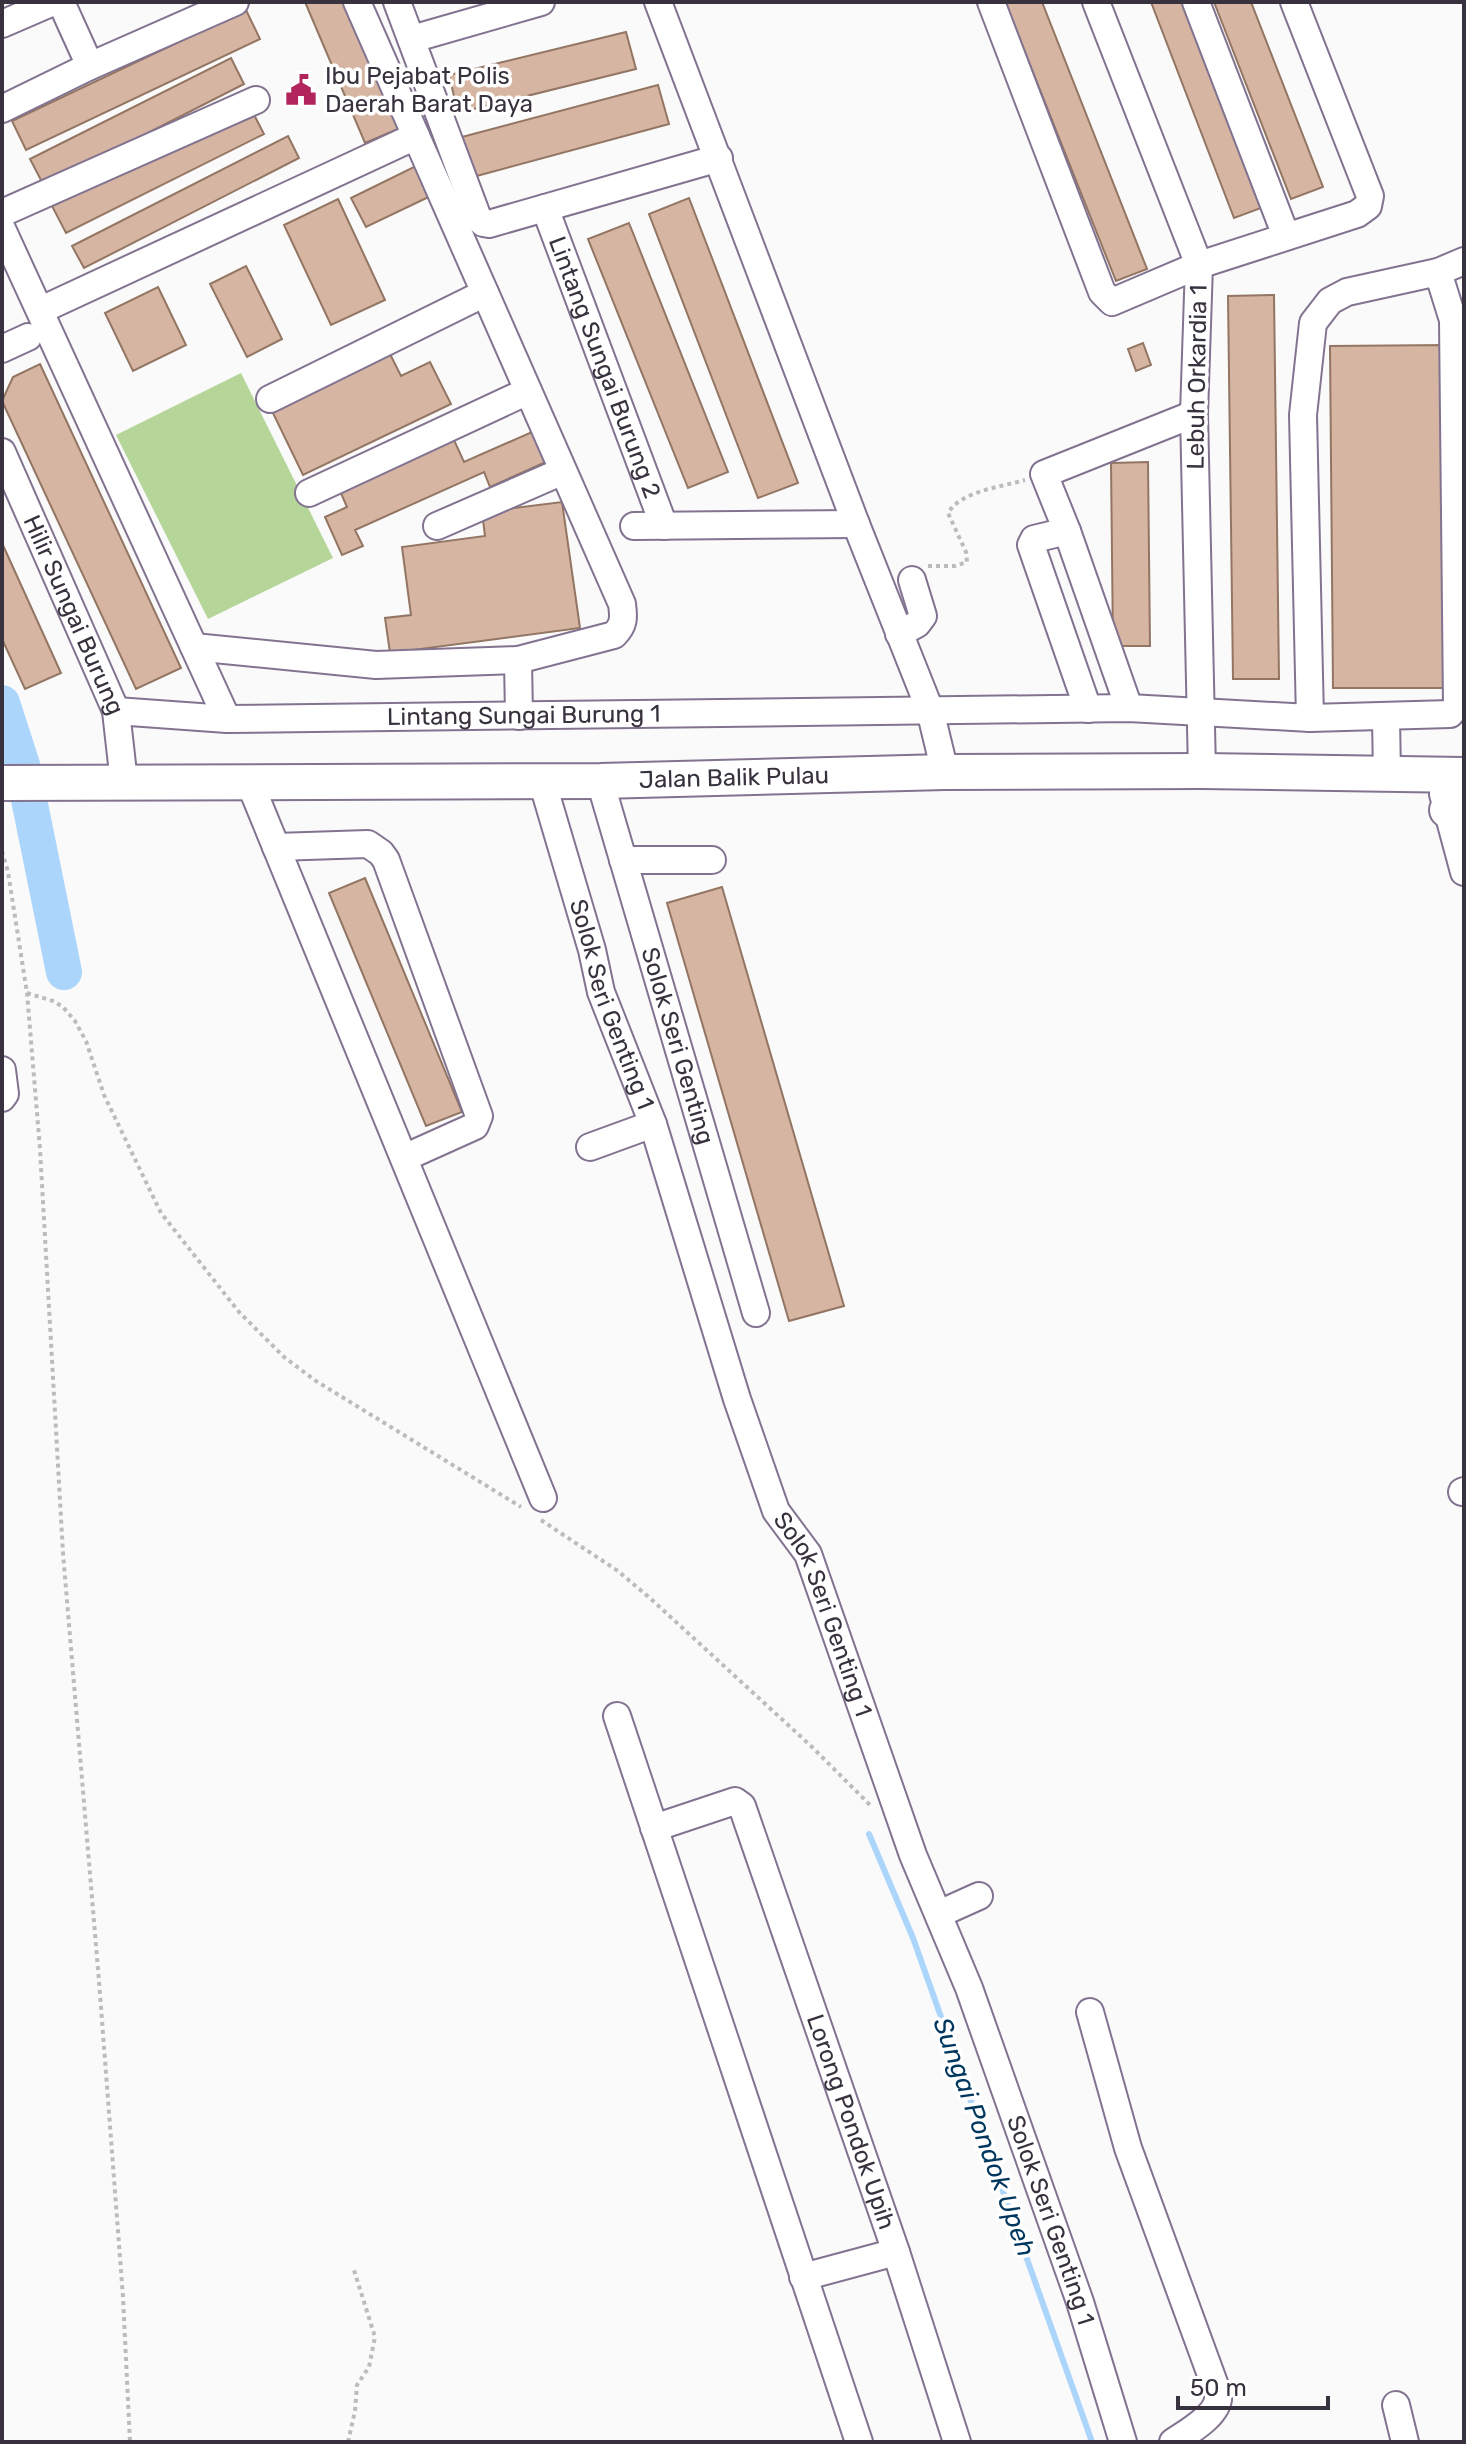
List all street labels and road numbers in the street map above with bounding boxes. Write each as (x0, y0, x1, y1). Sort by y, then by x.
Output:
street label: Lintang Sungai Burung 2 (543, 232, 666, 502)
street label: Lebuh Orkardia 1 (1181, 284, 1213, 470)
street label: Hilir Sungai Burung (18, 511, 130, 719)
street label: Lintang Sungai Burung 1 (387, 700, 661, 731)
street label: Jalan Balik Pulau (638, 761, 829, 794)
street label: Solok Seri Genting 1 (564, 896, 660, 1113)
street label: Solok Seri Genting (636, 944, 720, 1148)
street label: Solok Seri Genting 1 (768, 1506, 878, 1720)
street label: Lorong Pondok Upih (801, 2010, 901, 2233)
street label: Solok Seri Genting 1 (1001, 2112, 1100, 2328)

